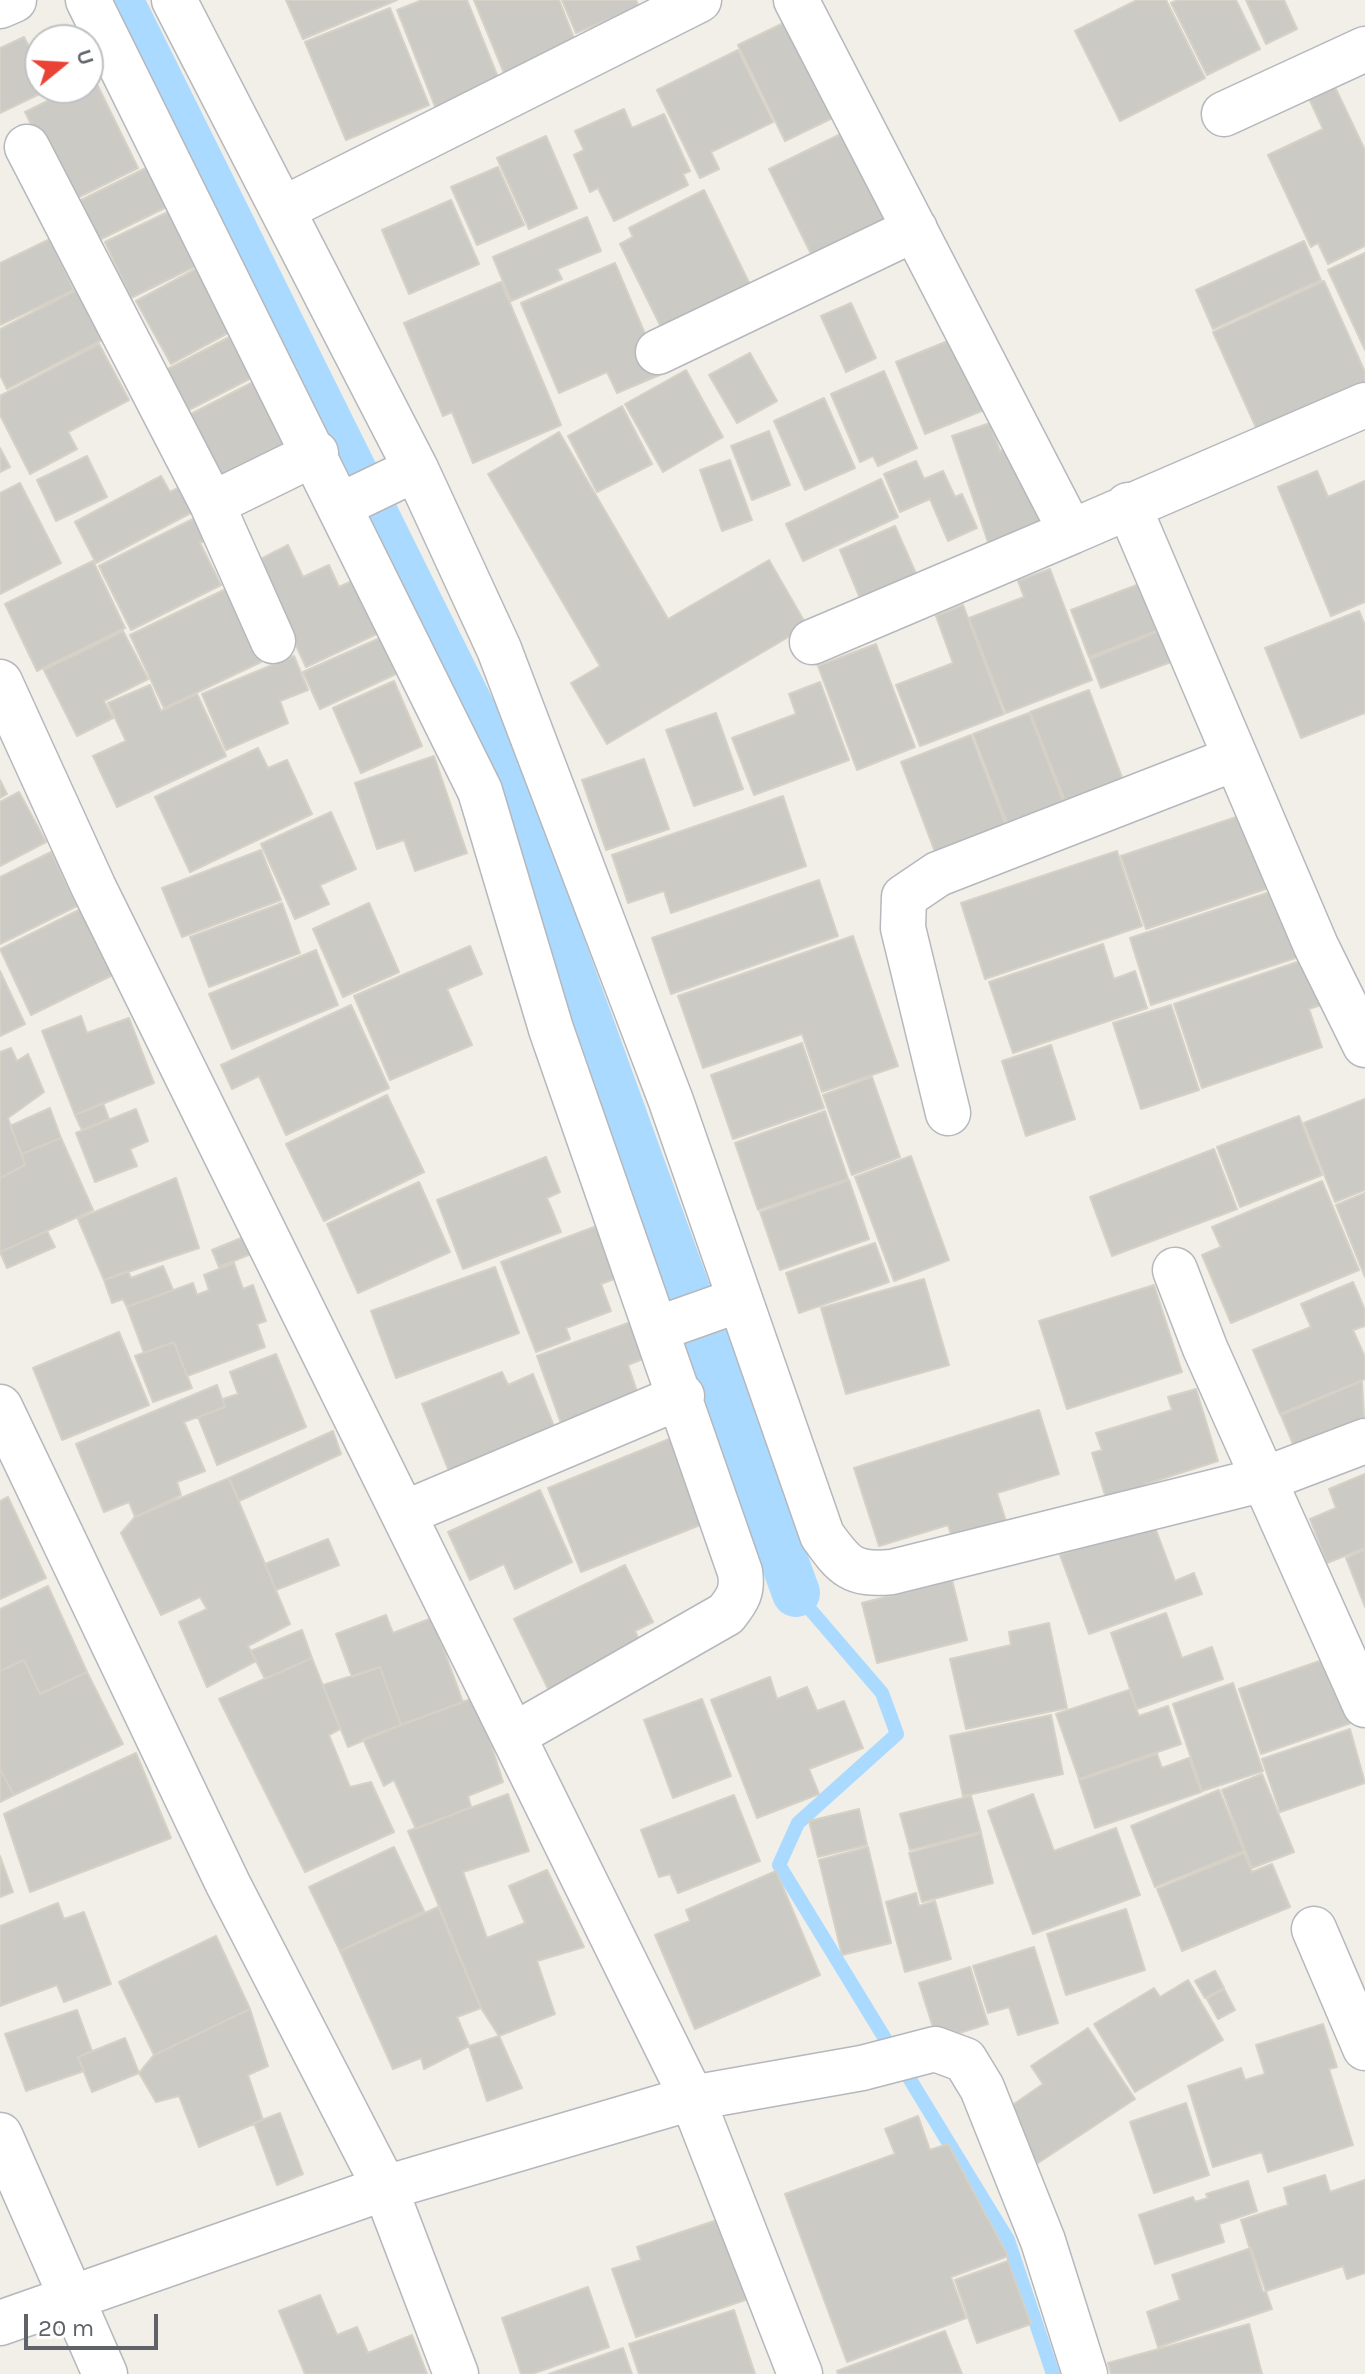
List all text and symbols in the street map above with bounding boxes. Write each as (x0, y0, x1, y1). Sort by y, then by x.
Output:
north arrow (24, 24, 104, 104)
text: U (70, 46, 100, 68)
scale bar (28, 2298, 162, 2348)
text: 20 m (38, 2314, 94, 2342)

